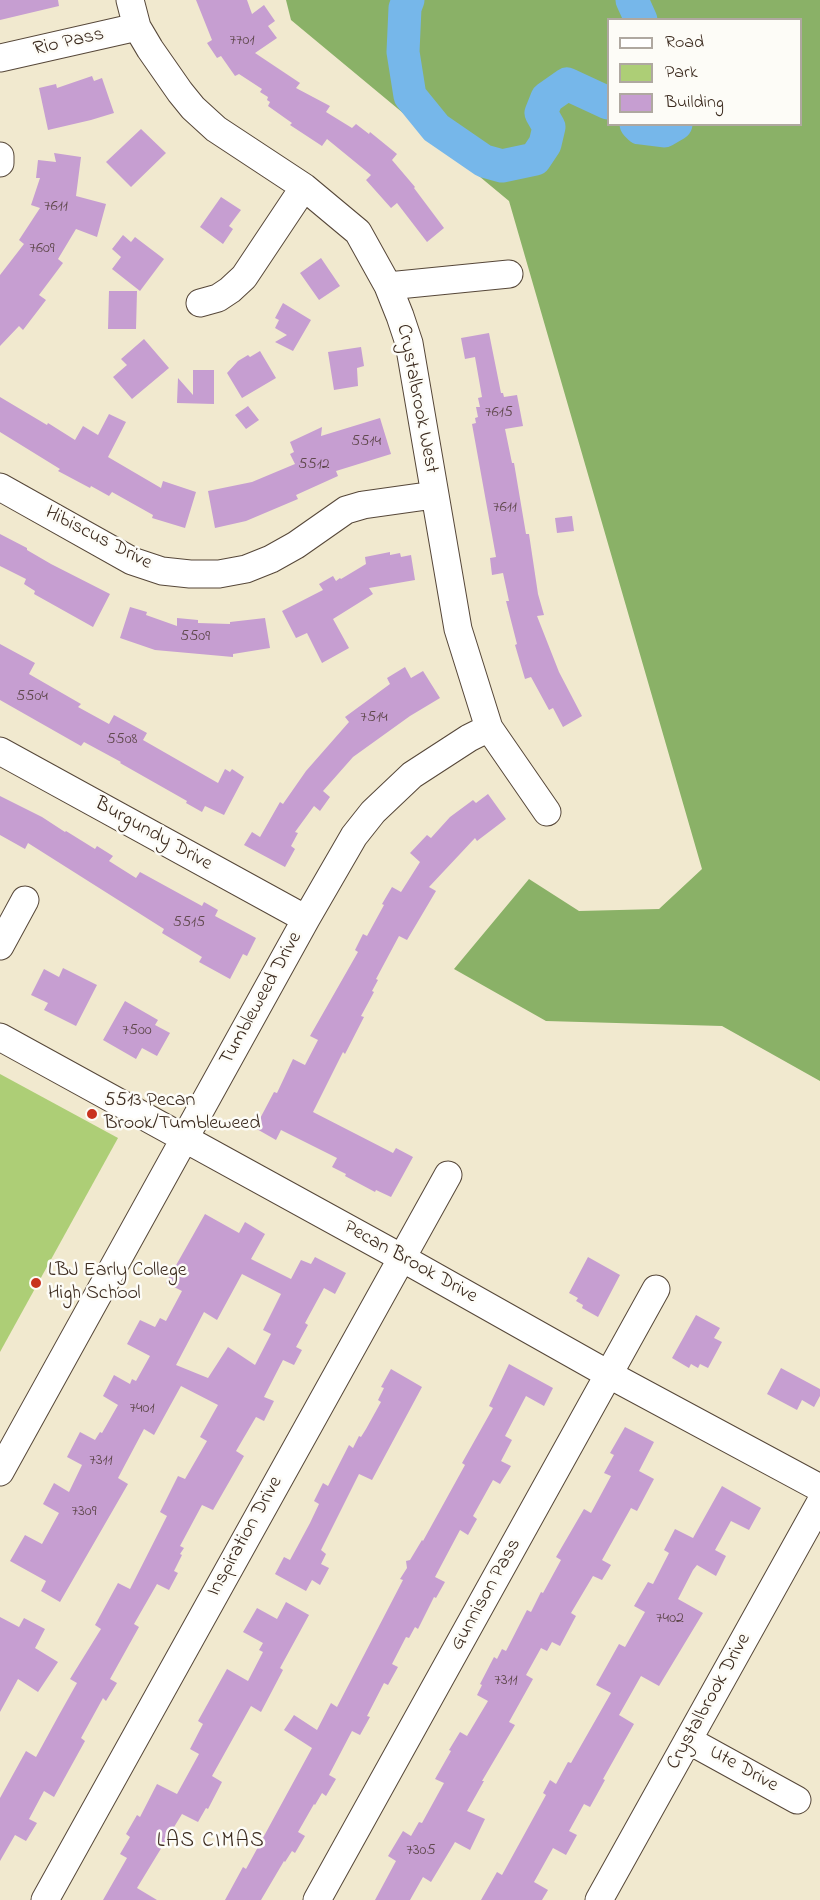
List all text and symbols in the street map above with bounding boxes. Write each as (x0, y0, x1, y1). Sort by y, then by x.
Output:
legend (607, 18, 802, 126)
street label: Rio Pass (31, 23, 107, 63)
text: Road (665, 30, 704, 56)
house number: 7701 (229, 31, 255, 51)
text: Park (665, 60, 698, 86)
text: Building (665, 90, 724, 116)
house number: 7611 (44, 197, 68, 217)
house number: 7609 (29, 239, 55, 259)
street label: Crystalbrook West (390, 322, 442, 476)
house number: 7615 (485, 403, 513, 423)
house number: 5514 (351, 432, 381, 452)
house number: 5512 (298, 455, 330, 475)
house number: 7611 (493, 498, 517, 518)
street label: Hibiscus Drive (41, 502, 155, 576)
house number: 5509 (180, 627, 210, 647)
house number: 5504 (16, 687, 48, 707)
house number: 7514 (360, 708, 388, 728)
house number: 5508 (106, 730, 138, 750)
street label: Burgundy Drive (90, 793, 216, 877)
house number: 5515 (173, 913, 205, 933)
street label: Tumbleweed Drive (216, 928, 308, 1070)
house number: 7500 (122, 1021, 152, 1041)
place label: 5513 Pecan Brook/Tumbleweed (104, 1090, 261, 1137)
marker: 5513 Pecan Brook/Tumbleweed (85, 1107, 99, 1121)
street label: Pecan Brook Drive (339, 1216, 481, 1310)
place label: LBJ Early College High School (48, 1260, 187, 1307)
marker: LBJ Early College High School (29, 1276, 43, 1290)
house number: 7401 (129, 1399, 155, 1419)
house number: 7311 (89, 1451, 113, 1471)
street label: Inspiration Drive (203, 1473, 289, 1601)
house number: 7309 (72, 1502, 96, 1522)
street label: Gunnison Pass (446, 1535, 528, 1655)
house number: 7402 (656, 1609, 684, 1629)
street label: Crystalbrook Drive (663, 1630, 757, 1774)
house number: 7311 (494, 1671, 518, 1691)
street label: Ute Drive (704, 1741, 782, 1799)
district label: LAS CIMAS (157, 1830, 265, 1856)
house number: 7305 (406, 1841, 436, 1861)

